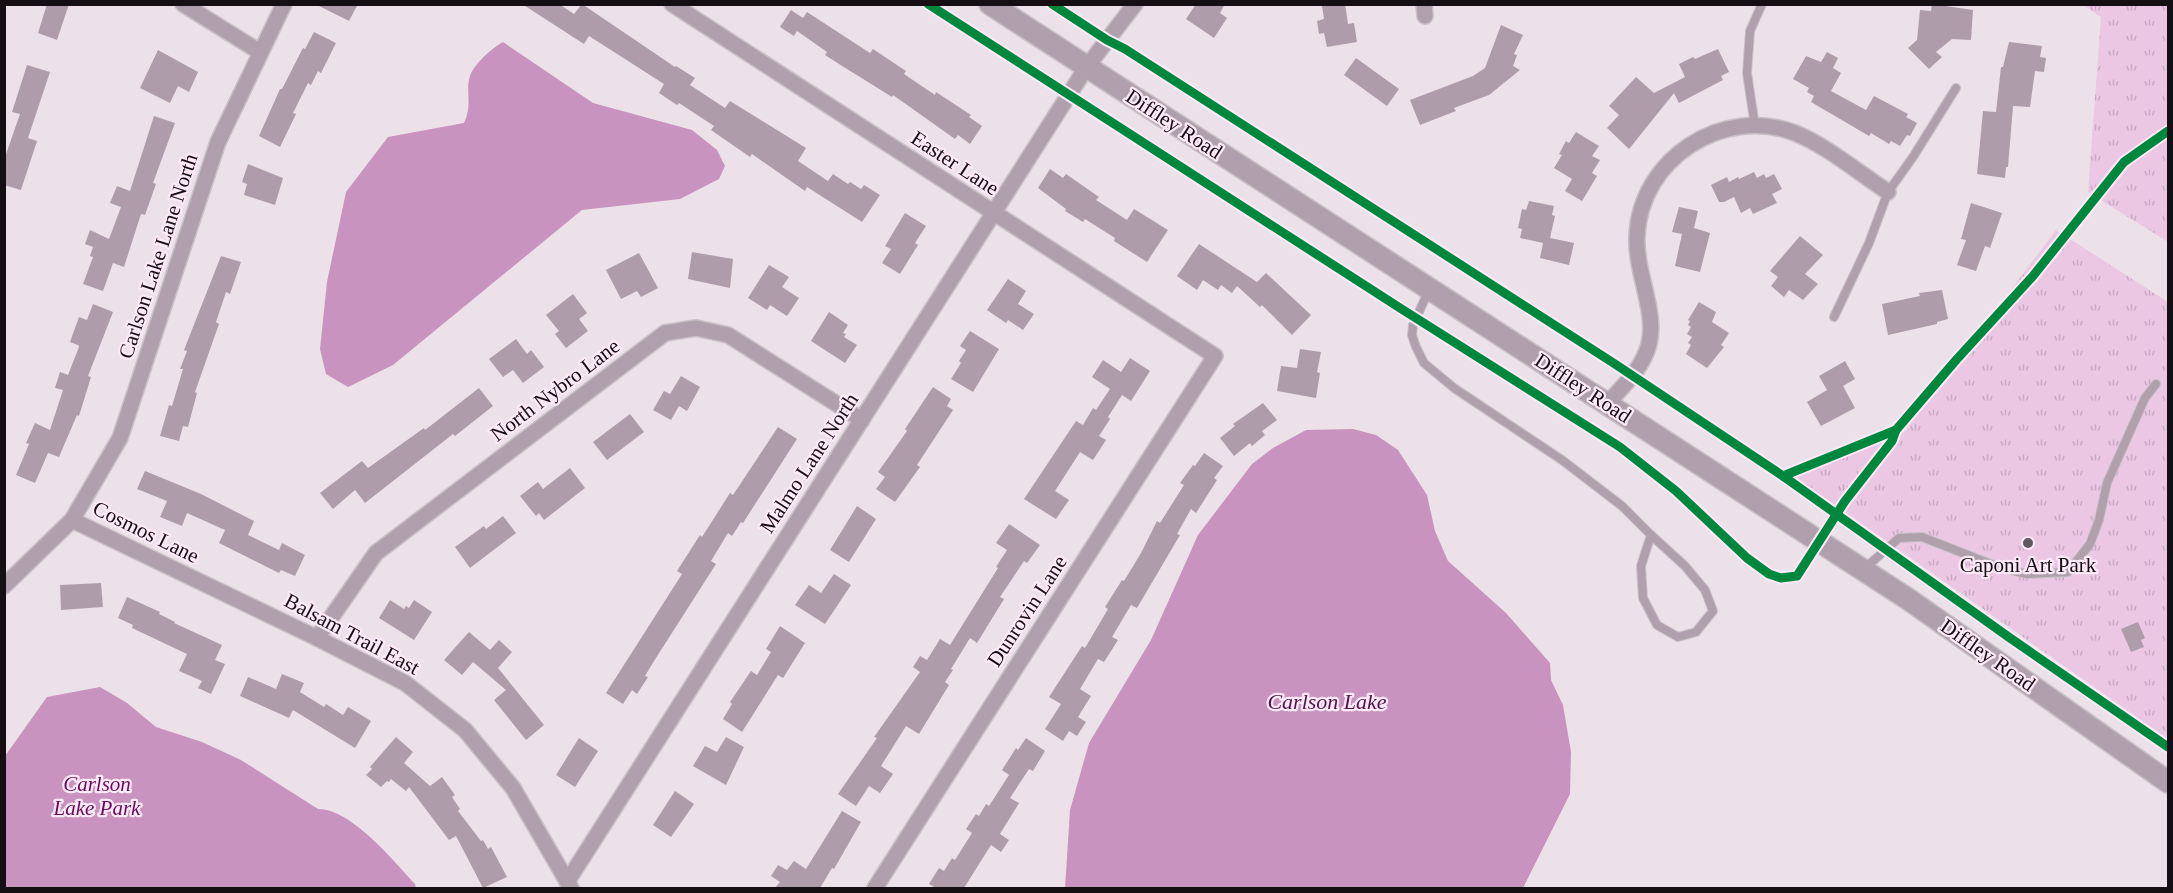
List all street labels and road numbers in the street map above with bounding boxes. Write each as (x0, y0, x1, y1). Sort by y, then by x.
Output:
street label: Diffley Road (1121, 84, 1227, 164)
street label: Easter Lane (907, 126, 1003, 200)
street label: Carlson Lake Lane North (114, 150, 203, 361)
street label: North Nybro Lane (486, 334, 624, 446)
street label: Diffley Road (1530, 348, 1636, 428)
street label: Malmo Lane North (755, 388, 863, 538)
street label: Cosmos Lane (89, 496, 203, 568)
street label: Dunrovin Lane (982, 551, 1072, 671)
street label: Balsam Trail East (280, 588, 424, 680)
street label: Diffley Road (1936, 614, 2040, 697)

